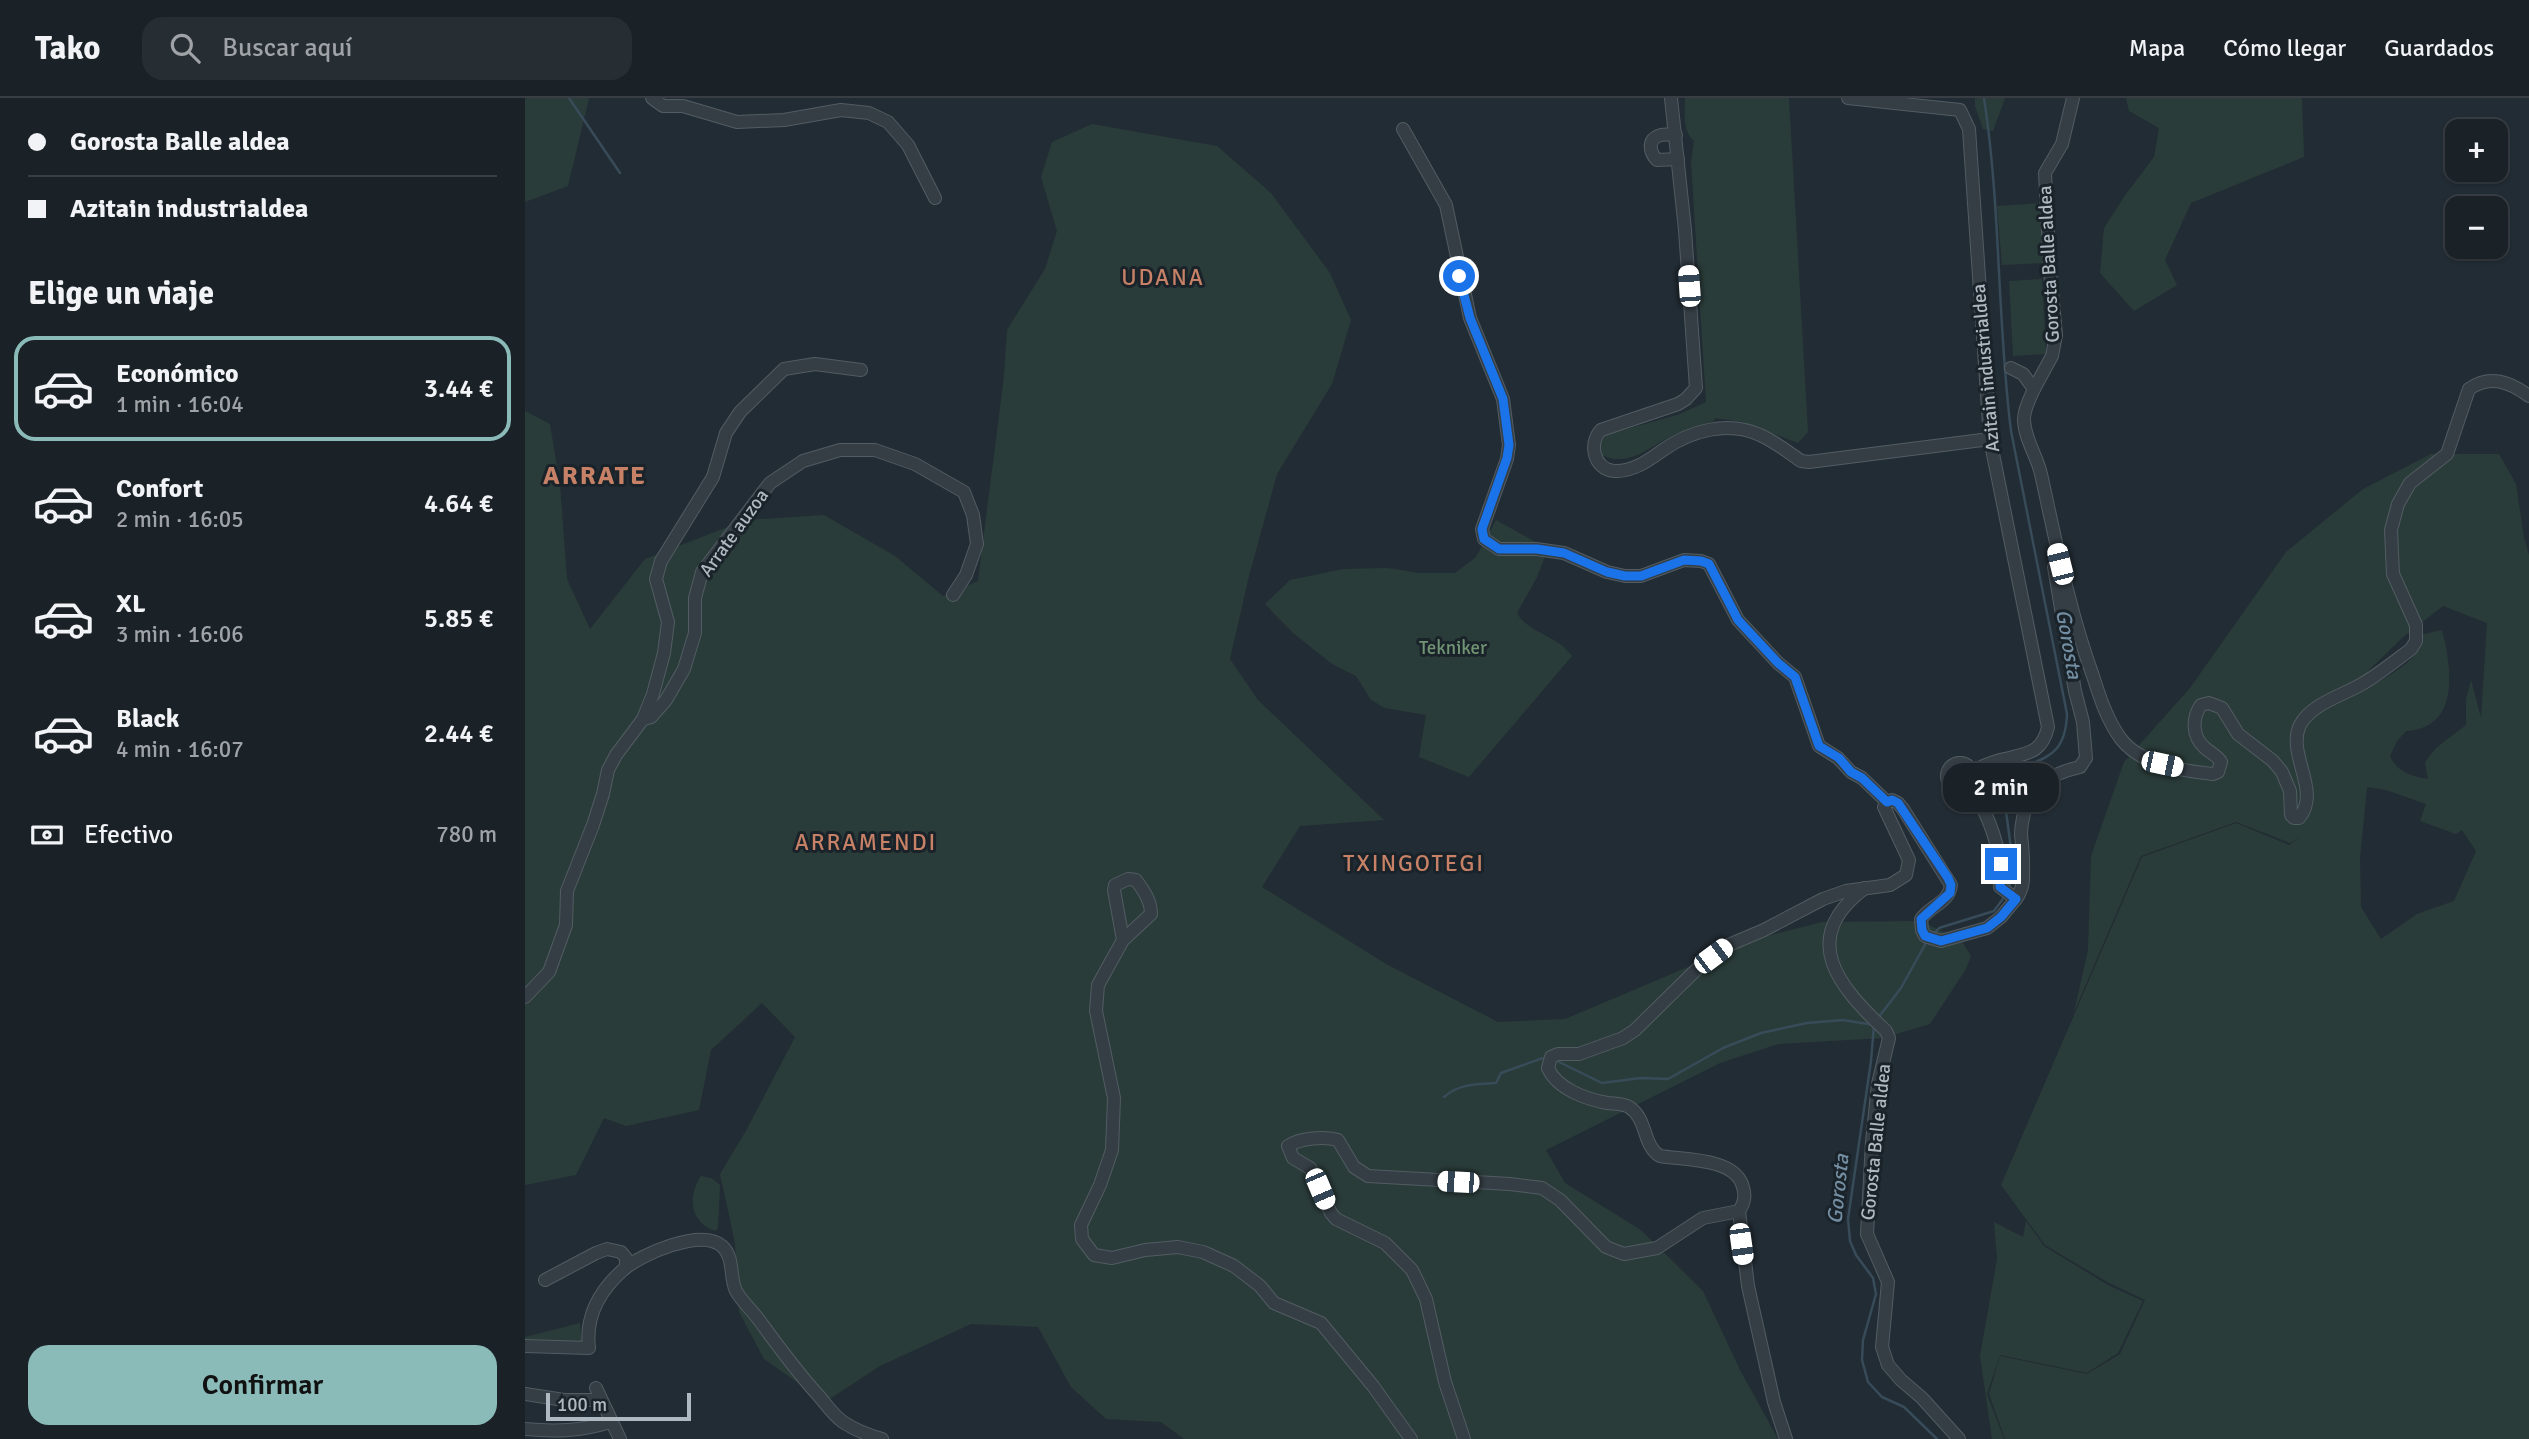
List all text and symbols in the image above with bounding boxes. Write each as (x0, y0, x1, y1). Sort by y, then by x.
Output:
search box (142, 17, 632, 80)
text: Tako (35, 28, 100, 69)
icon: search (166, 29, 204, 67)
text: Buscar aquí (222, 32, 352, 64)
text: Mapa (2129, 33, 2185, 63)
text: Cómo llegar (2223, 33, 2346, 63)
text: Guardados (2384, 33, 2494, 63)
map controls (2445, 119, 2508, 259)
button: + (2445, 119, 2508, 182)
text: Gorosta Balle aldea (70, 126, 290, 158)
street label: Gorosta Balle aldea (2033, 185, 2065, 343)
text: Azitain industrialdea (70, 193, 308, 225)
button: − (2445, 196, 2508, 259)
route start (1443, 260, 1475, 292)
district label: UDANA (1121, 263, 1205, 292)
car (1678, 264, 1701, 308)
text: Elige un viaje (28, 274, 214, 313)
street label: Azitain industrialdea (1967, 283, 2005, 453)
icon: car (32, 357, 95, 420)
text: Económico (116, 358, 239, 390)
text: 3.44 € (424, 373, 493, 405)
text: 1 min · 16:04 (116, 390, 244, 419)
district label: ARRATE (543, 460, 647, 492)
icon: car (32, 472, 95, 535)
text: Confort (116, 473, 203, 505)
street label: Arrate auzoa (694, 484, 774, 582)
text: 4.64 € (424, 488, 493, 520)
text: 2 min · 16:05 (116, 505, 244, 534)
car (2045, 541, 2076, 587)
icon: car (32, 587, 95, 650)
text: XL (116, 588, 146, 620)
text: 5.85 € (424, 603, 493, 635)
water label: Gorosta (2050, 607, 2088, 682)
text: 3 min · 16:06 (116, 620, 244, 649)
park label: Tekniker (1419, 636, 1487, 660)
icon: car (32, 702, 95, 765)
text: Black (116, 703, 179, 735)
text: 2.44 € (424, 718, 493, 750)
text: 4 min · 16:07 (116, 735, 244, 764)
car (2140, 749, 2185, 779)
callout: 2 min (1943, 762, 2059, 812)
text: 2 min (1973, 773, 2029, 802)
icon: cash (28, 816, 66, 854)
text: Efectivo (84, 819, 173, 851)
text: 780 m (436, 820, 497, 849)
district label: ARRAMENDI (795, 828, 937, 857)
route end (1985, 848, 2017, 880)
district label: TXINGOTEGI (1343, 849, 1485, 878)
car (1690, 935, 1737, 977)
street label: Gorosta Balle aldea (1856, 1063, 1896, 1221)
water label: Gorosta (1821, 1152, 1855, 1225)
car (1303, 1166, 1338, 1212)
car (1437, 1170, 1480, 1194)
car (1728, 1222, 1755, 1266)
button: Confirmar (28, 1345, 497, 1425)
scale bar (546, 1390, 691, 1422)
text: 100 m (557, 1393, 607, 1417)

